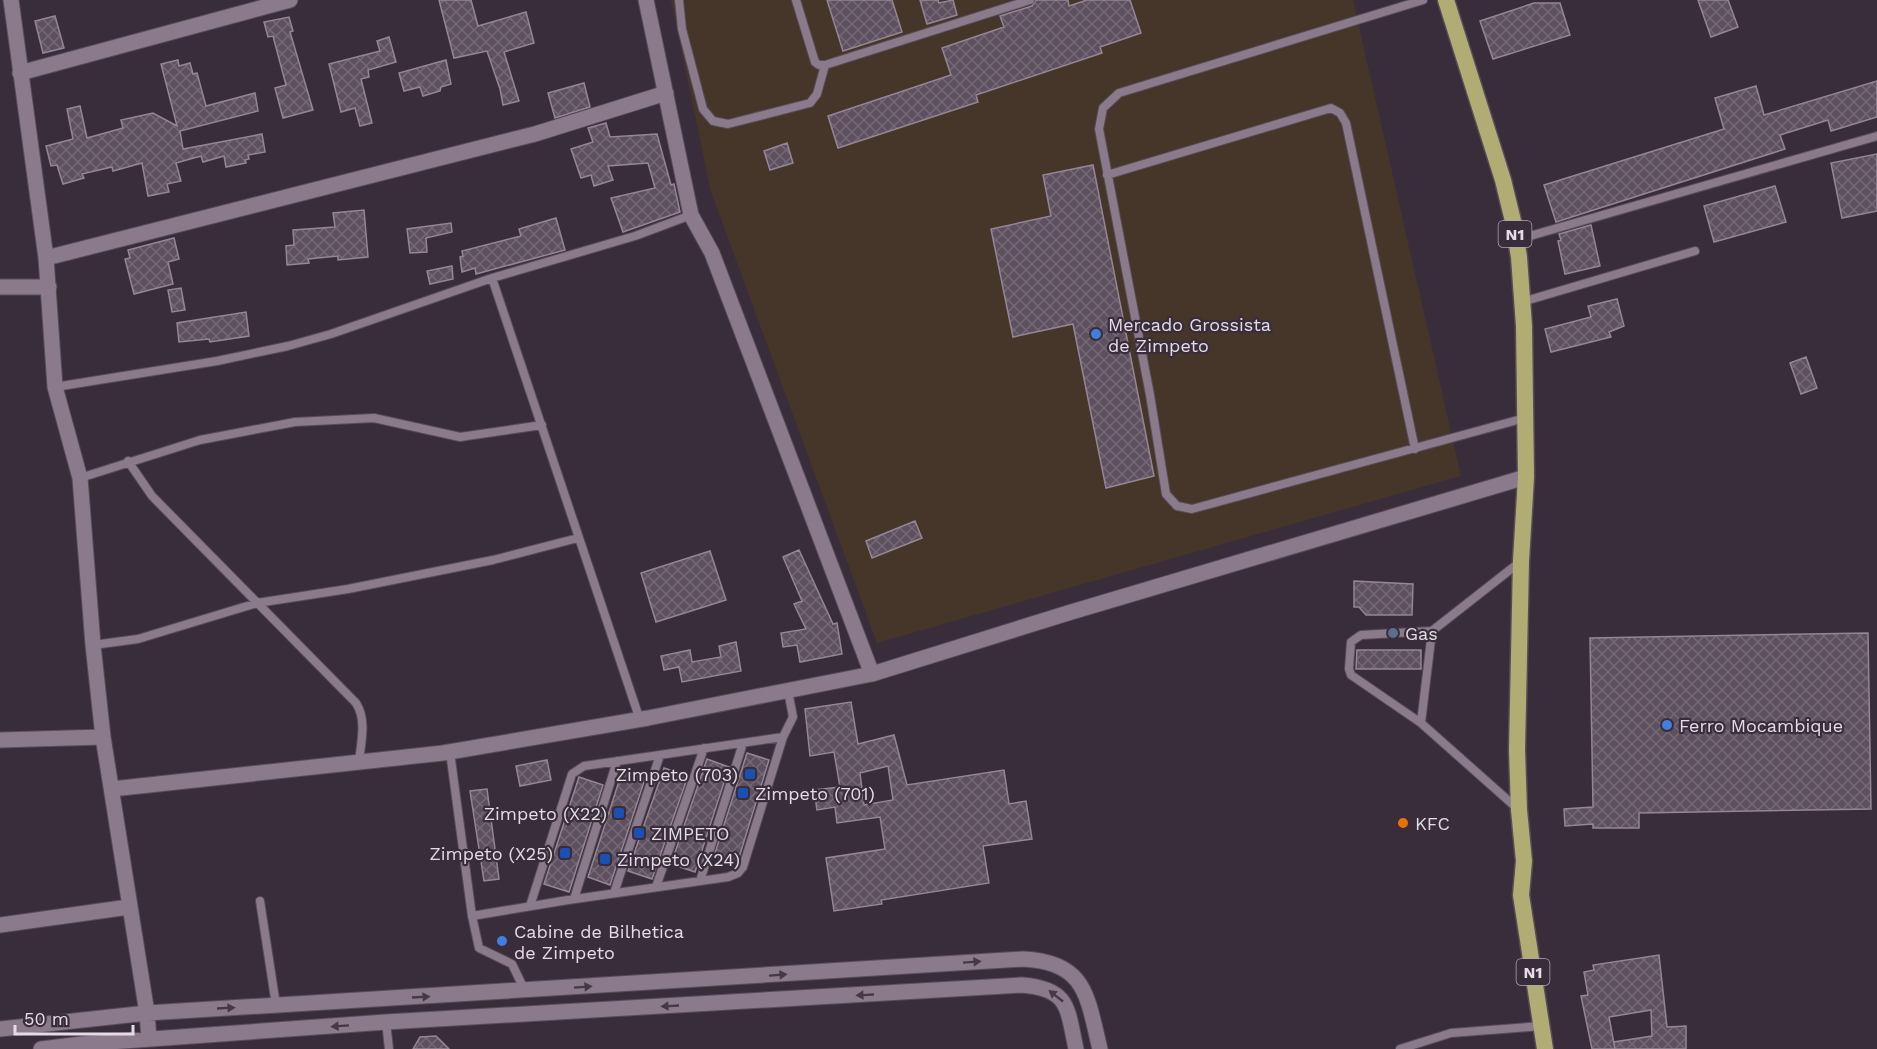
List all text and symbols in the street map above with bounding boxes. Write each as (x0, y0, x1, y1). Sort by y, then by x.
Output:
road number: N1 (1498, 221, 1532, 247)
place label: Mercado Grossista de Zimpeto (1108, 314, 1271, 356)
marker: Mercado Grossista de Zimpeto (1089, 327, 1103, 341)
place label: Gas (1405, 623, 1438, 644)
marker: Gas (1386, 626, 1400, 640)
place label: Ferro Mocambique (1679, 715, 1843, 736)
marker: Ferro Mocambique (1660, 718, 1674, 732)
place label: Zimpeto (703) (616, 764, 738, 785)
marker: Zimpeto (703) (743, 767, 757, 781)
place label: Zimpeto (701) (755, 783, 875, 804)
marker: Zimpeto (701) (736, 786, 750, 800)
place label: Zimpeto (X22) (484, 803, 607, 824)
marker: Zimpeto (X22) (612, 806, 626, 820)
place label: KFC (1415, 813, 1450, 834)
marker: KFC (1396, 816, 1410, 830)
place label: ZIMPETO (651, 823, 729, 844)
marker: ZIMPETO (632, 826, 646, 840)
place label: Zimpeto (X25) (429, 843, 553, 864)
marker: Zimpeto (X25) (558, 846, 572, 860)
place label: Zimpeto (X24) (617, 849, 740, 870)
marker: Zimpeto (X24) (598, 852, 612, 866)
place label: Cabine de Bilhetica de Zimpeto (514, 921, 684, 963)
marker: Cabine de Bilhetica de Zimpeto (495, 934, 509, 948)
one-way arrow (963, 958, 982, 967)
road number: N1 (1516, 959, 1550, 985)
one-way arrow (768, 970, 787, 979)
one-way arrow (573, 982, 592, 992)
one-way arrow (855, 990, 874, 999)
one-way arrow (1048, 990, 1064, 1003)
one-way arrow (411, 992, 430, 1001)
scale bar (15, 998, 134, 1036)
one-way arrow (660, 1002, 679, 1011)
one-way arrow (217, 1004, 236, 1013)
text: 50 m (24, 1008, 69, 1029)
one-way arrow (330, 1021, 349, 1030)

